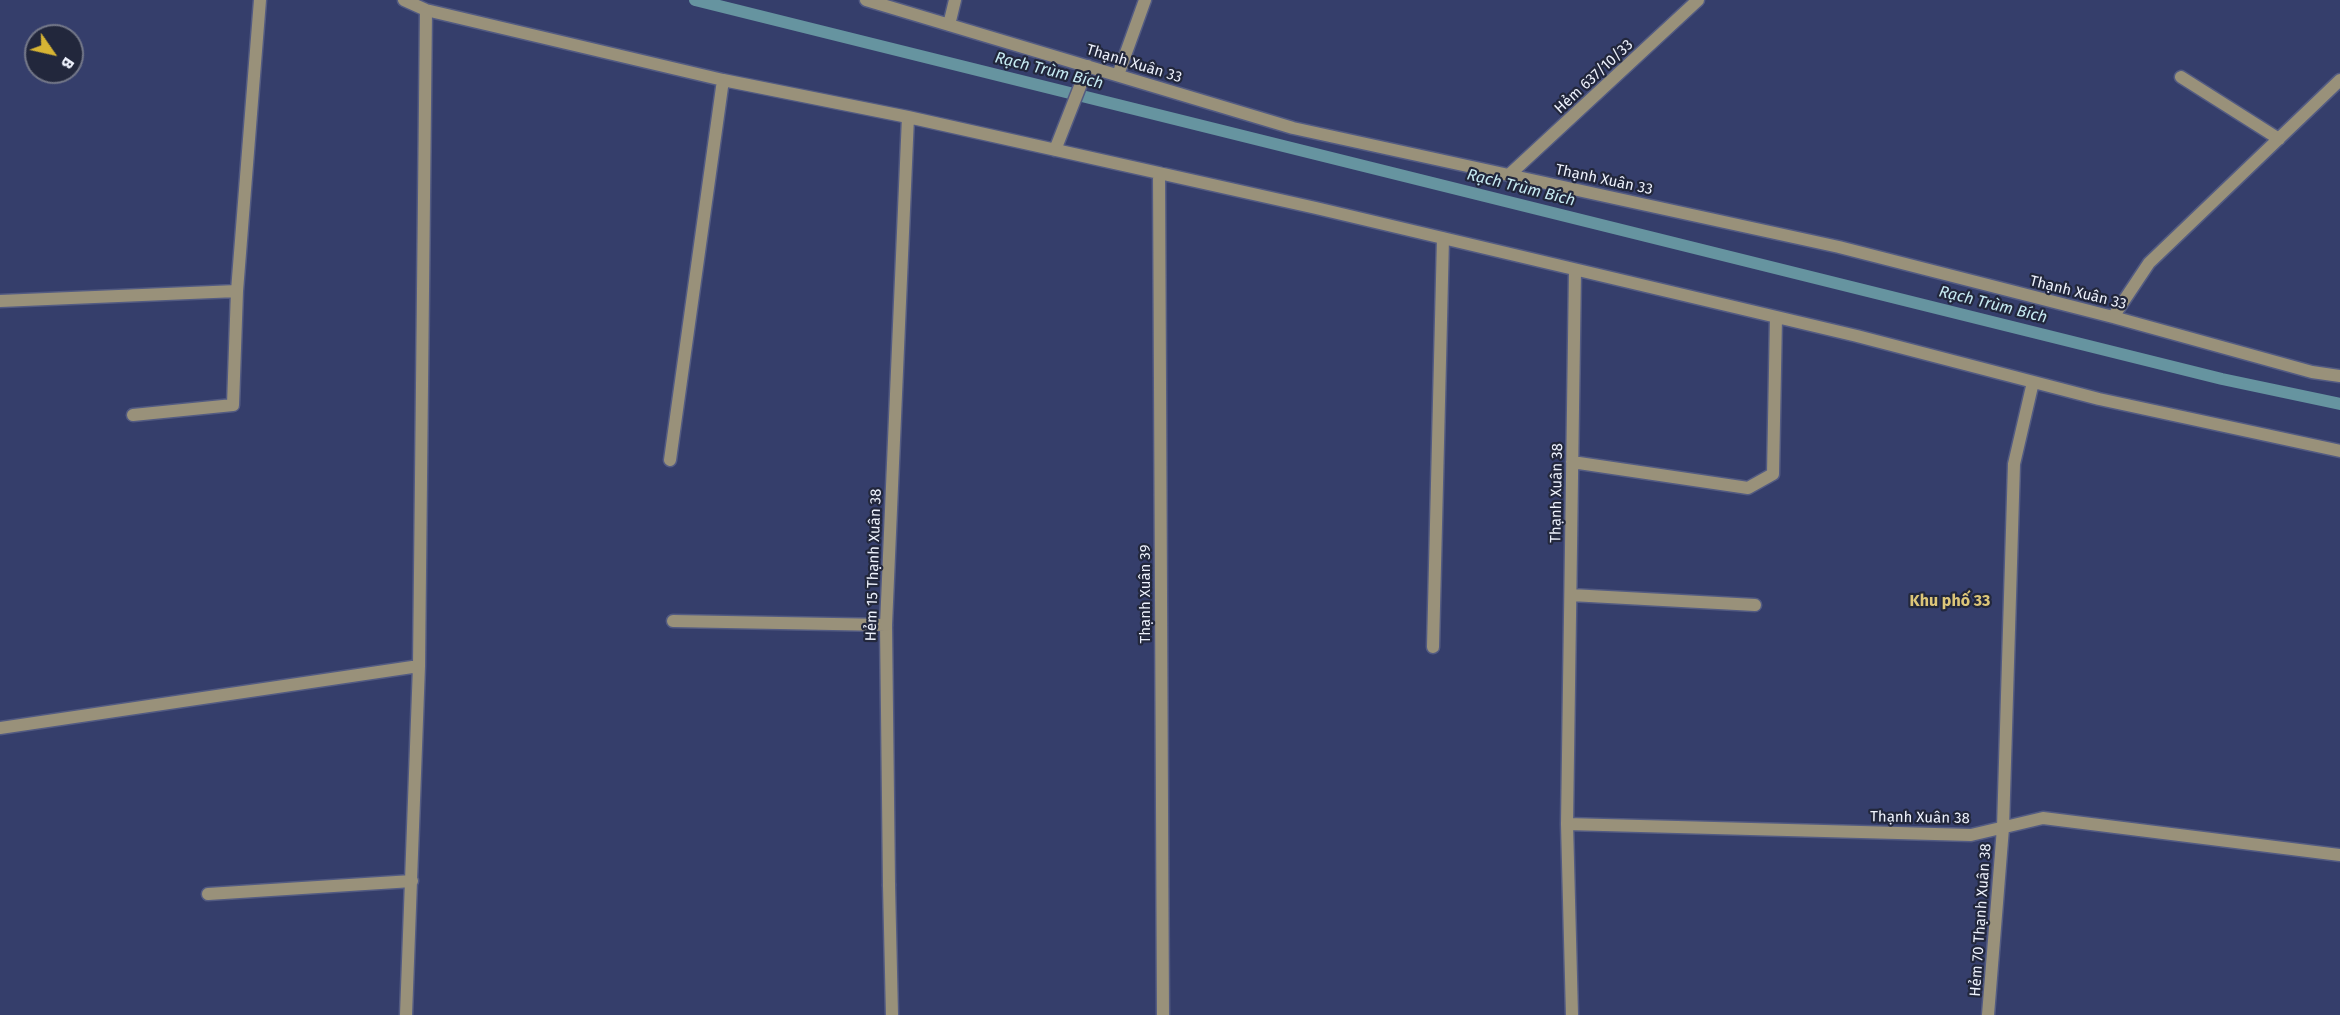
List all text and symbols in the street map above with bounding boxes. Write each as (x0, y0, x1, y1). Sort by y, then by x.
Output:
north arrow (24, 24, 84, 84)
street label: Hẻm 637/10/33 (1551, 36, 1637, 118)
street label: Thạnh Xuân 33 (1084, 41, 1184, 87)
water label: Rạch Trùm Bích (993, 48, 1105, 94)
text: B (57, 54, 78, 73)
street label: Thạnh Xuân 33 (1554, 161, 1654, 199)
water label: Rạch Trùm Bích (1465, 165, 1577, 211)
street label: Thạnh Xuân 33 (2028, 272, 2128, 314)
water label: Rạch Trùm Bích (1937, 282, 2049, 328)
street label: Thạnh Xuân 38 (1547, 443, 1567, 543)
street label: Hẻm 15 Thạnh Xuân 38 (862, 488, 886, 642)
street label: Thạnh Xuân 39 (1137, 544, 1155, 644)
district label: Khu phố 33 (1910, 592, 1990, 612)
street label: Thạnh Xuân 38 (1870, 808, 1970, 828)
street label: Hẻm 70 Thạnh Xuân 38 (1967, 843, 1995, 997)

